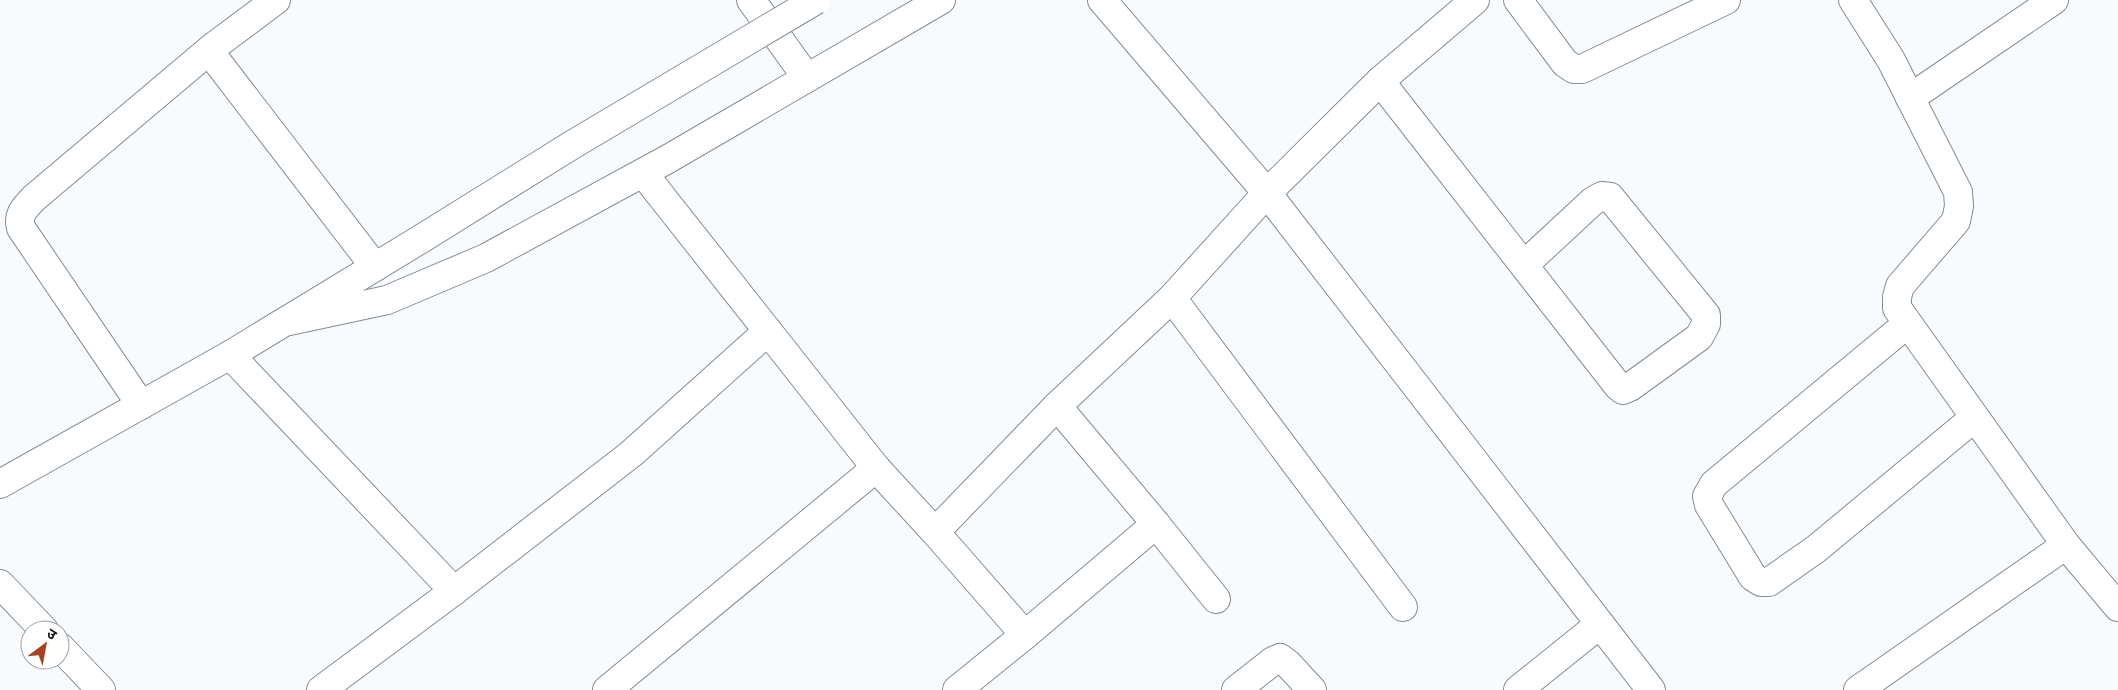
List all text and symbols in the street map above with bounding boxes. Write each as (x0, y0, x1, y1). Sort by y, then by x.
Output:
north arrow (20, 620, 70, 670)
text: उ (44, 625, 60, 643)

